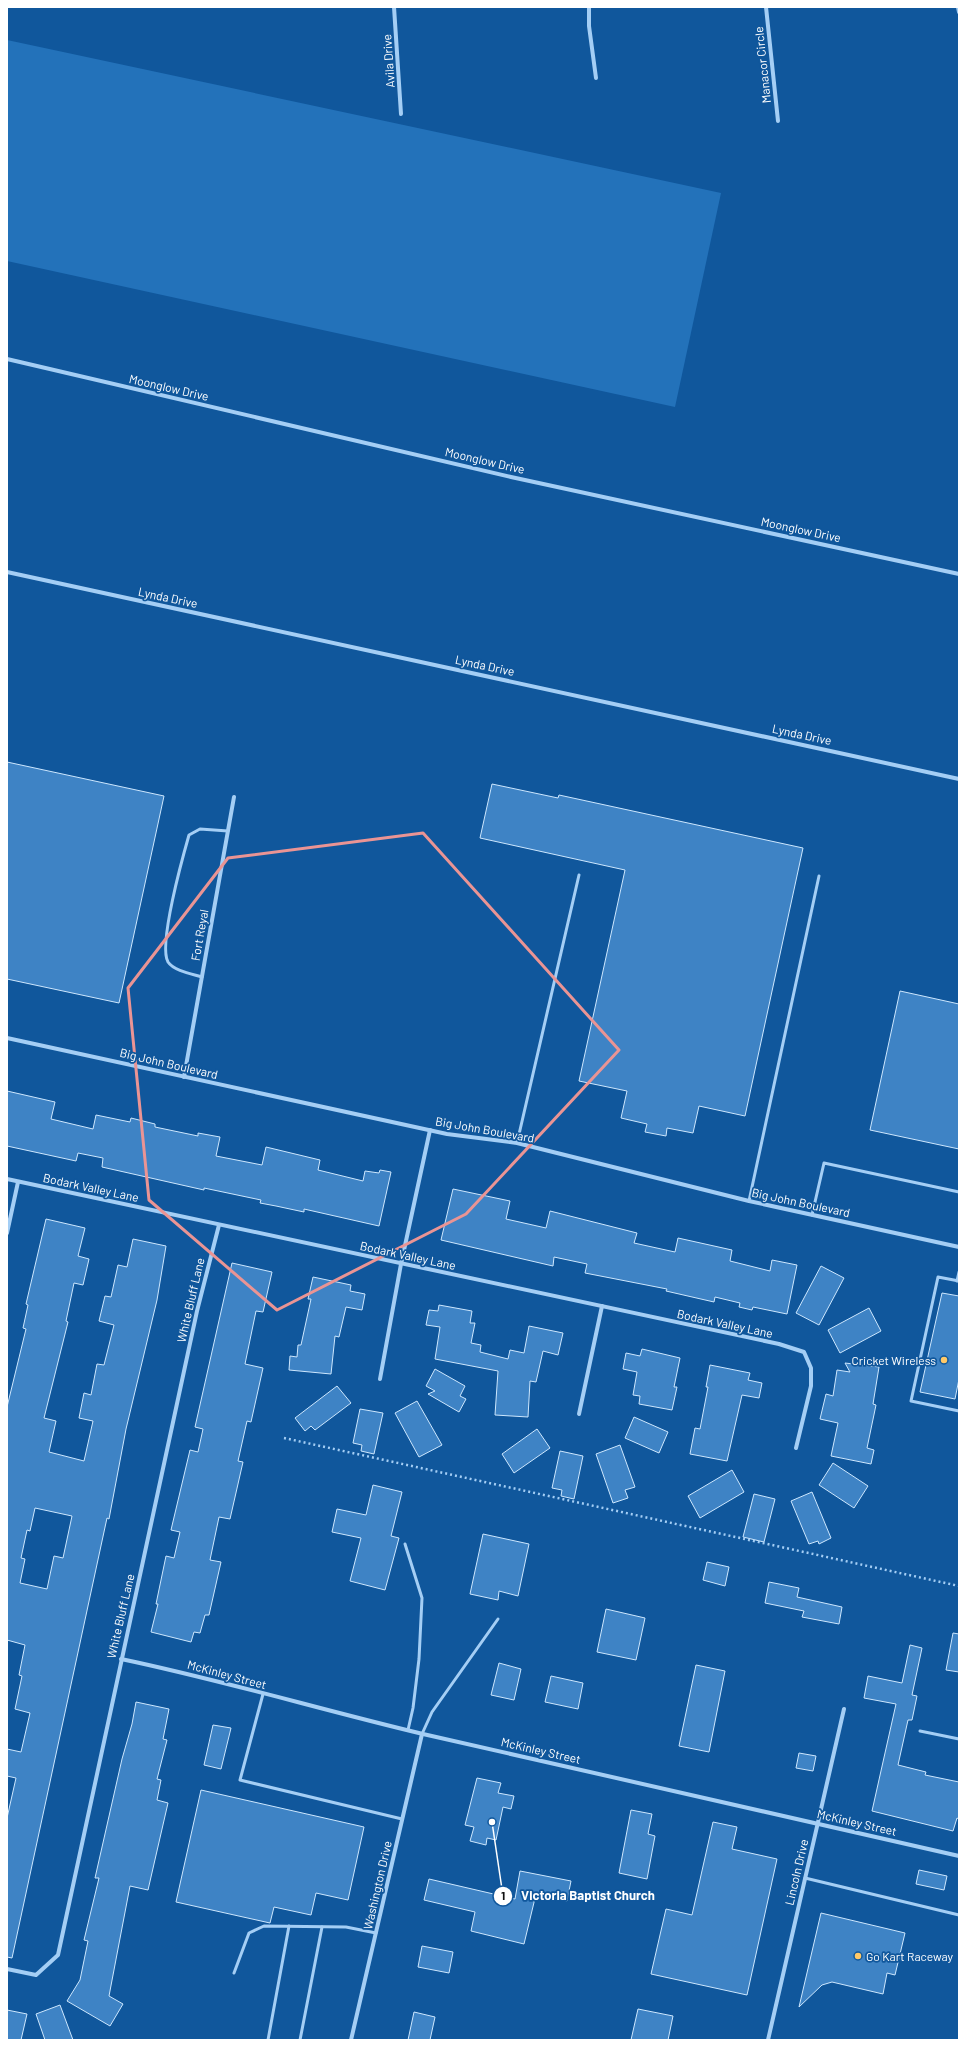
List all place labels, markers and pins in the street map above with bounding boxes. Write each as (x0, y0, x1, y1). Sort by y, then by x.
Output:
place label: Cricket Wireless (851, 1353, 936, 1367)
marker: Cricket Wireless (939, 1355, 949, 1365)
callout: Victoria Baptist Church (493, 1883, 663, 1908)
place label: Go Kart Raceway (866, 1949, 954, 1963)
marker: Go Kart Raceway (853, 1951, 863, 1961)

